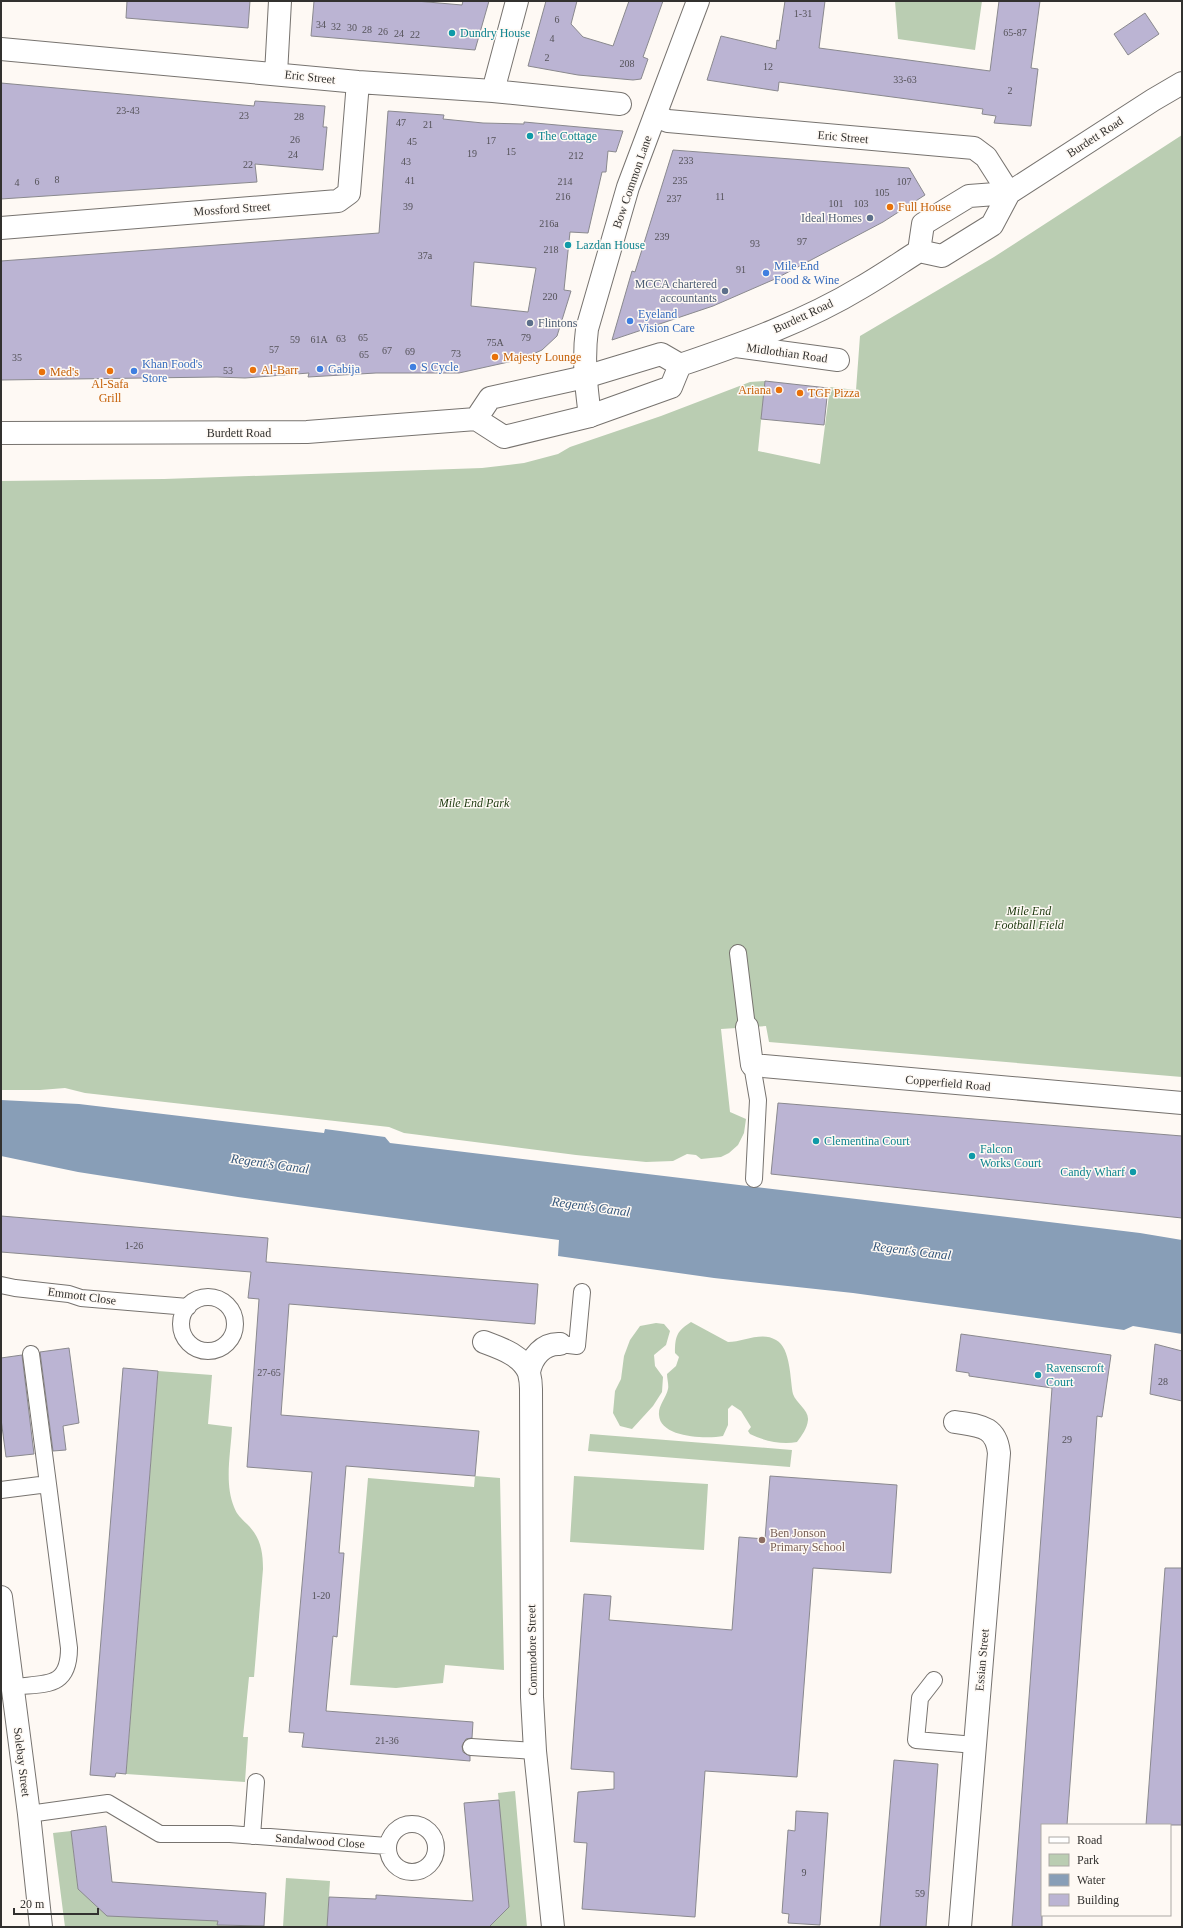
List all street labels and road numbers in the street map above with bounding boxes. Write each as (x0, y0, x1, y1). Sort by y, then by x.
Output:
street label: Eric Street (284, 67, 337, 87)
street label: Burdett Road (1064, 114, 1126, 160)
street label: Eric Street (817, 128, 870, 146)
street label: Bow Common Lane (610, 134, 654, 230)
street label: Mossford Street (193, 199, 272, 219)
street label: Burdett Road (771, 296, 835, 336)
street label: Midlothian Road (746, 340, 828, 366)
street label: Burdett Road (207, 426, 271, 440)
street label: Copperfield Road (905, 1072, 991, 1094)
street label: Emmott Close (47, 1284, 117, 1308)
street label: Commodore Street (524, 1604, 540, 1696)
street label: Essian Street (972, 1628, 992, 1692)
street label: Solebay Street (11, 1727, 33, 1798)
street label: Sandalwood Close (275, 1831, 365, 1851)

